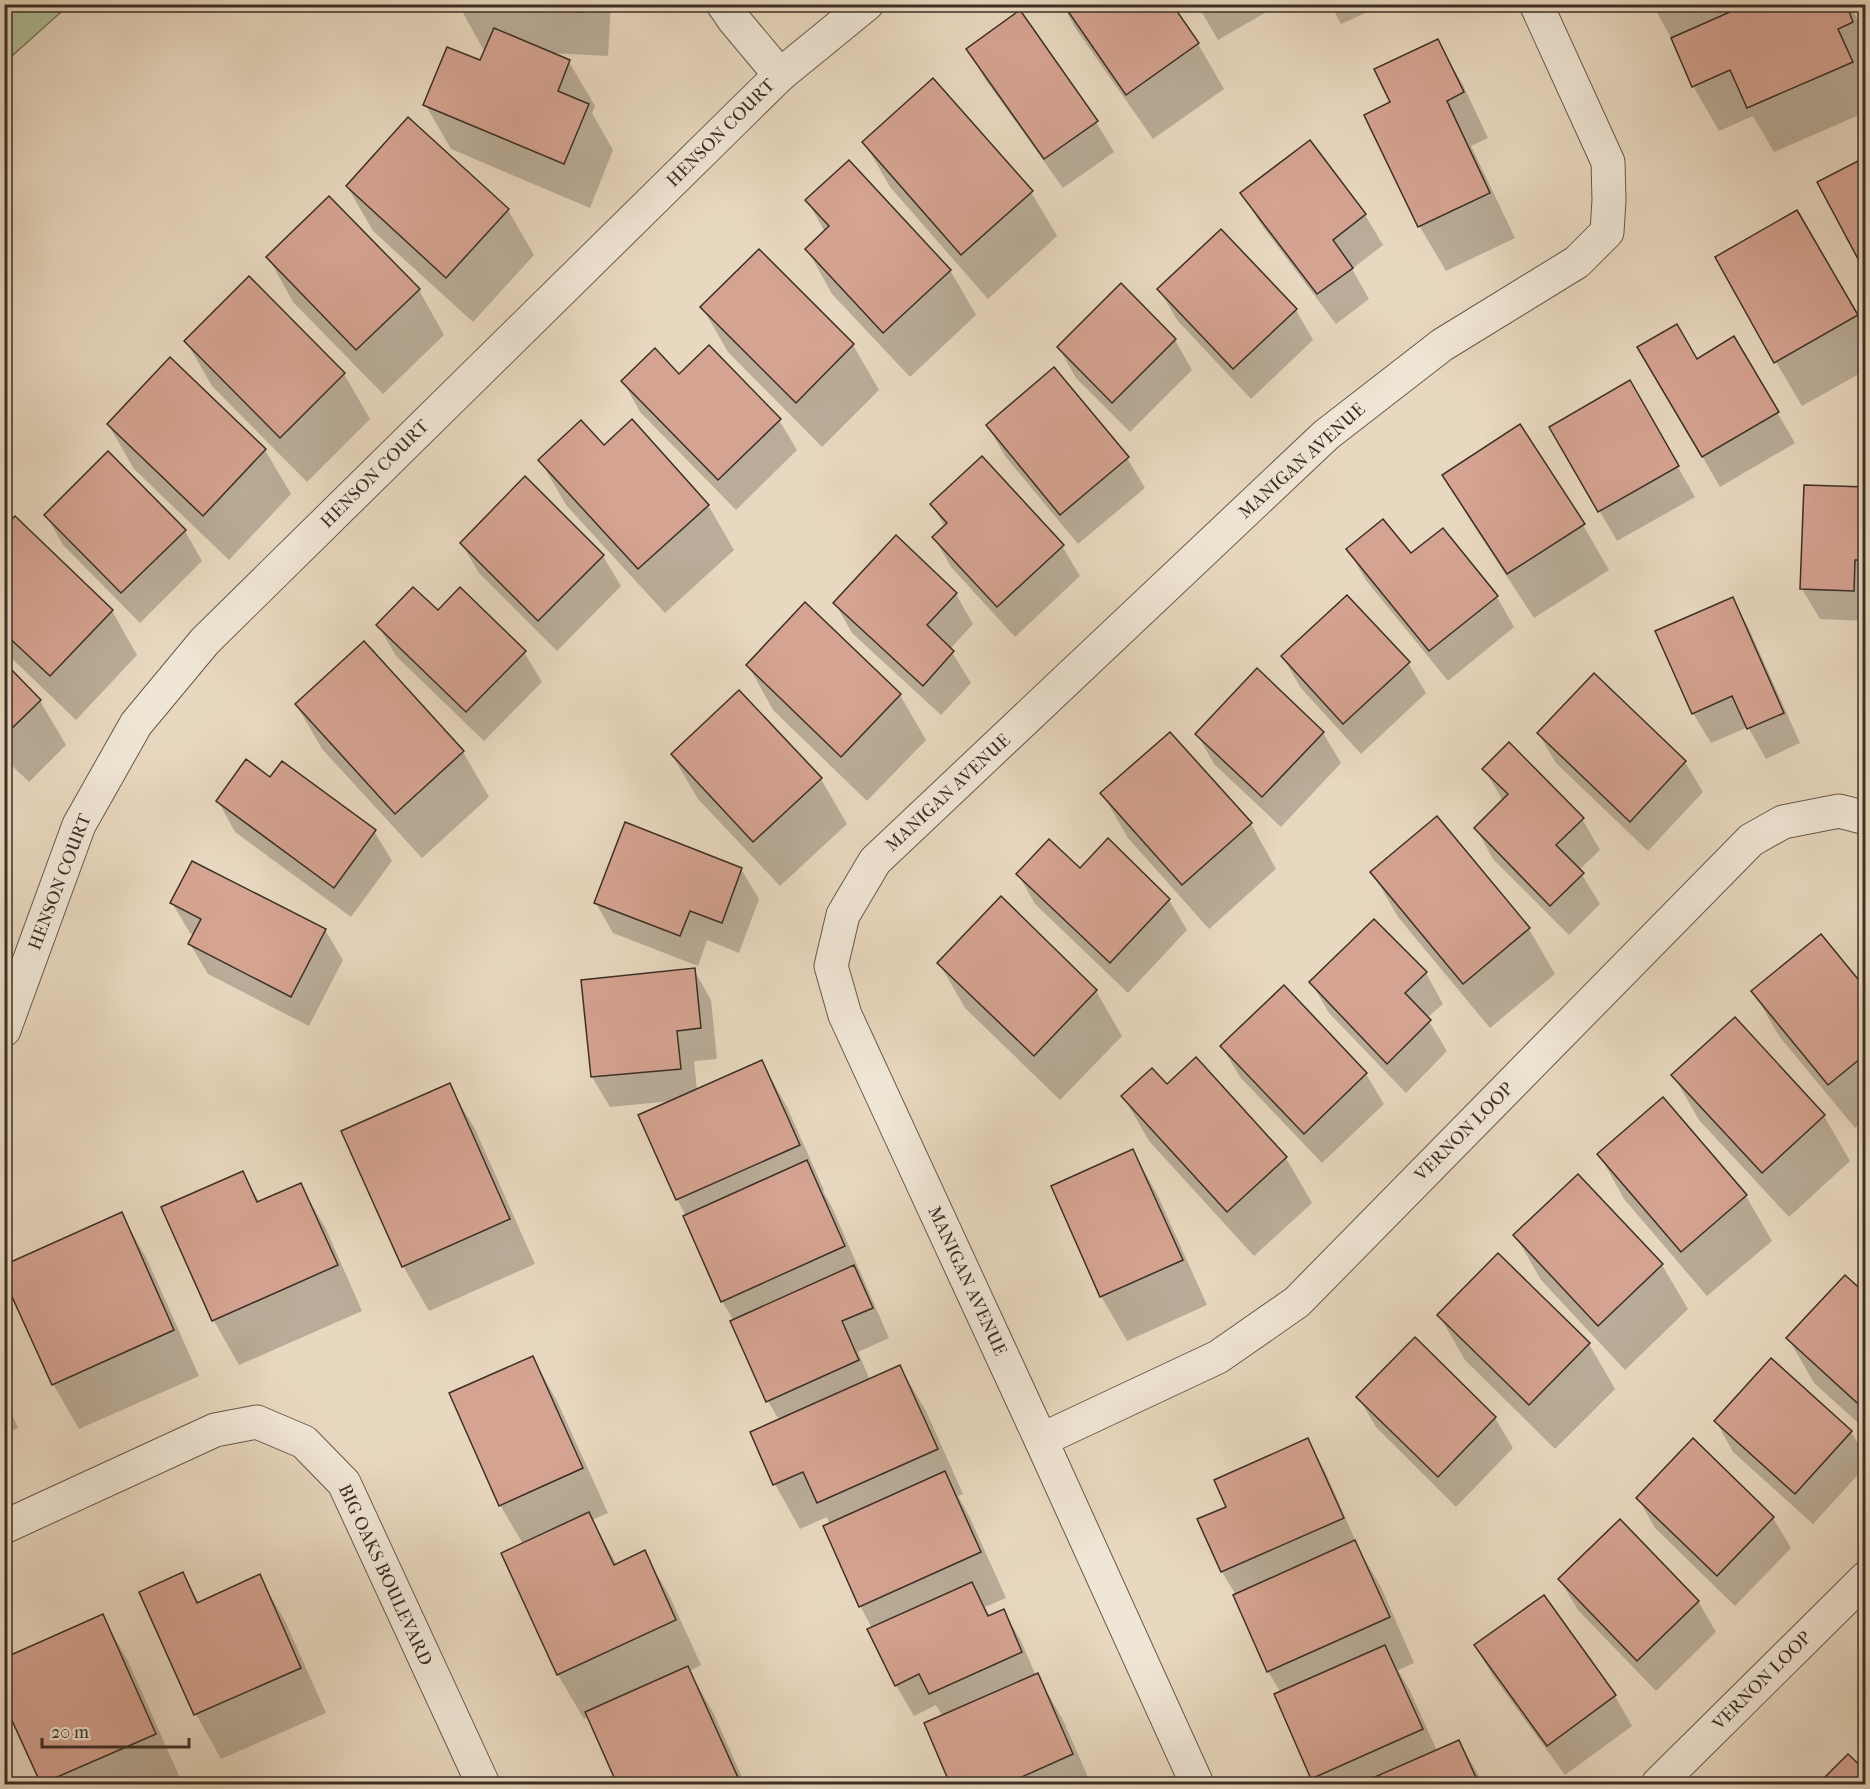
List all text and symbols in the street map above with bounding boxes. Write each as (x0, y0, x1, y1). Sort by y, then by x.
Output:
street label: HENSON COURT (663, 74, 780, 191)
street label: MANIGAN AVENUE (1235, 399, 1369, 523)
street label: HENSON COURT (317, 415, 434, 532)
street label: MANIGAN AVENUE (881, 730, 1015, 856)
street label: HENSON COURT (24, 810, 96, 953)
street label: VERNON LOOP (1410, 1078, 1518, 1186)
street label: MANIGAN AVENUE (923, 1203, 1011, 1359)
street label: BIG OAKS BOULEVARD (334, 1481, 436, 1669)
street label: VERNON LOOP (1708, 1627, 1816, 1735)
scale bar (42, 1711, 189, 1749)
text: 20 m (51, 1722, 89, 1743)

